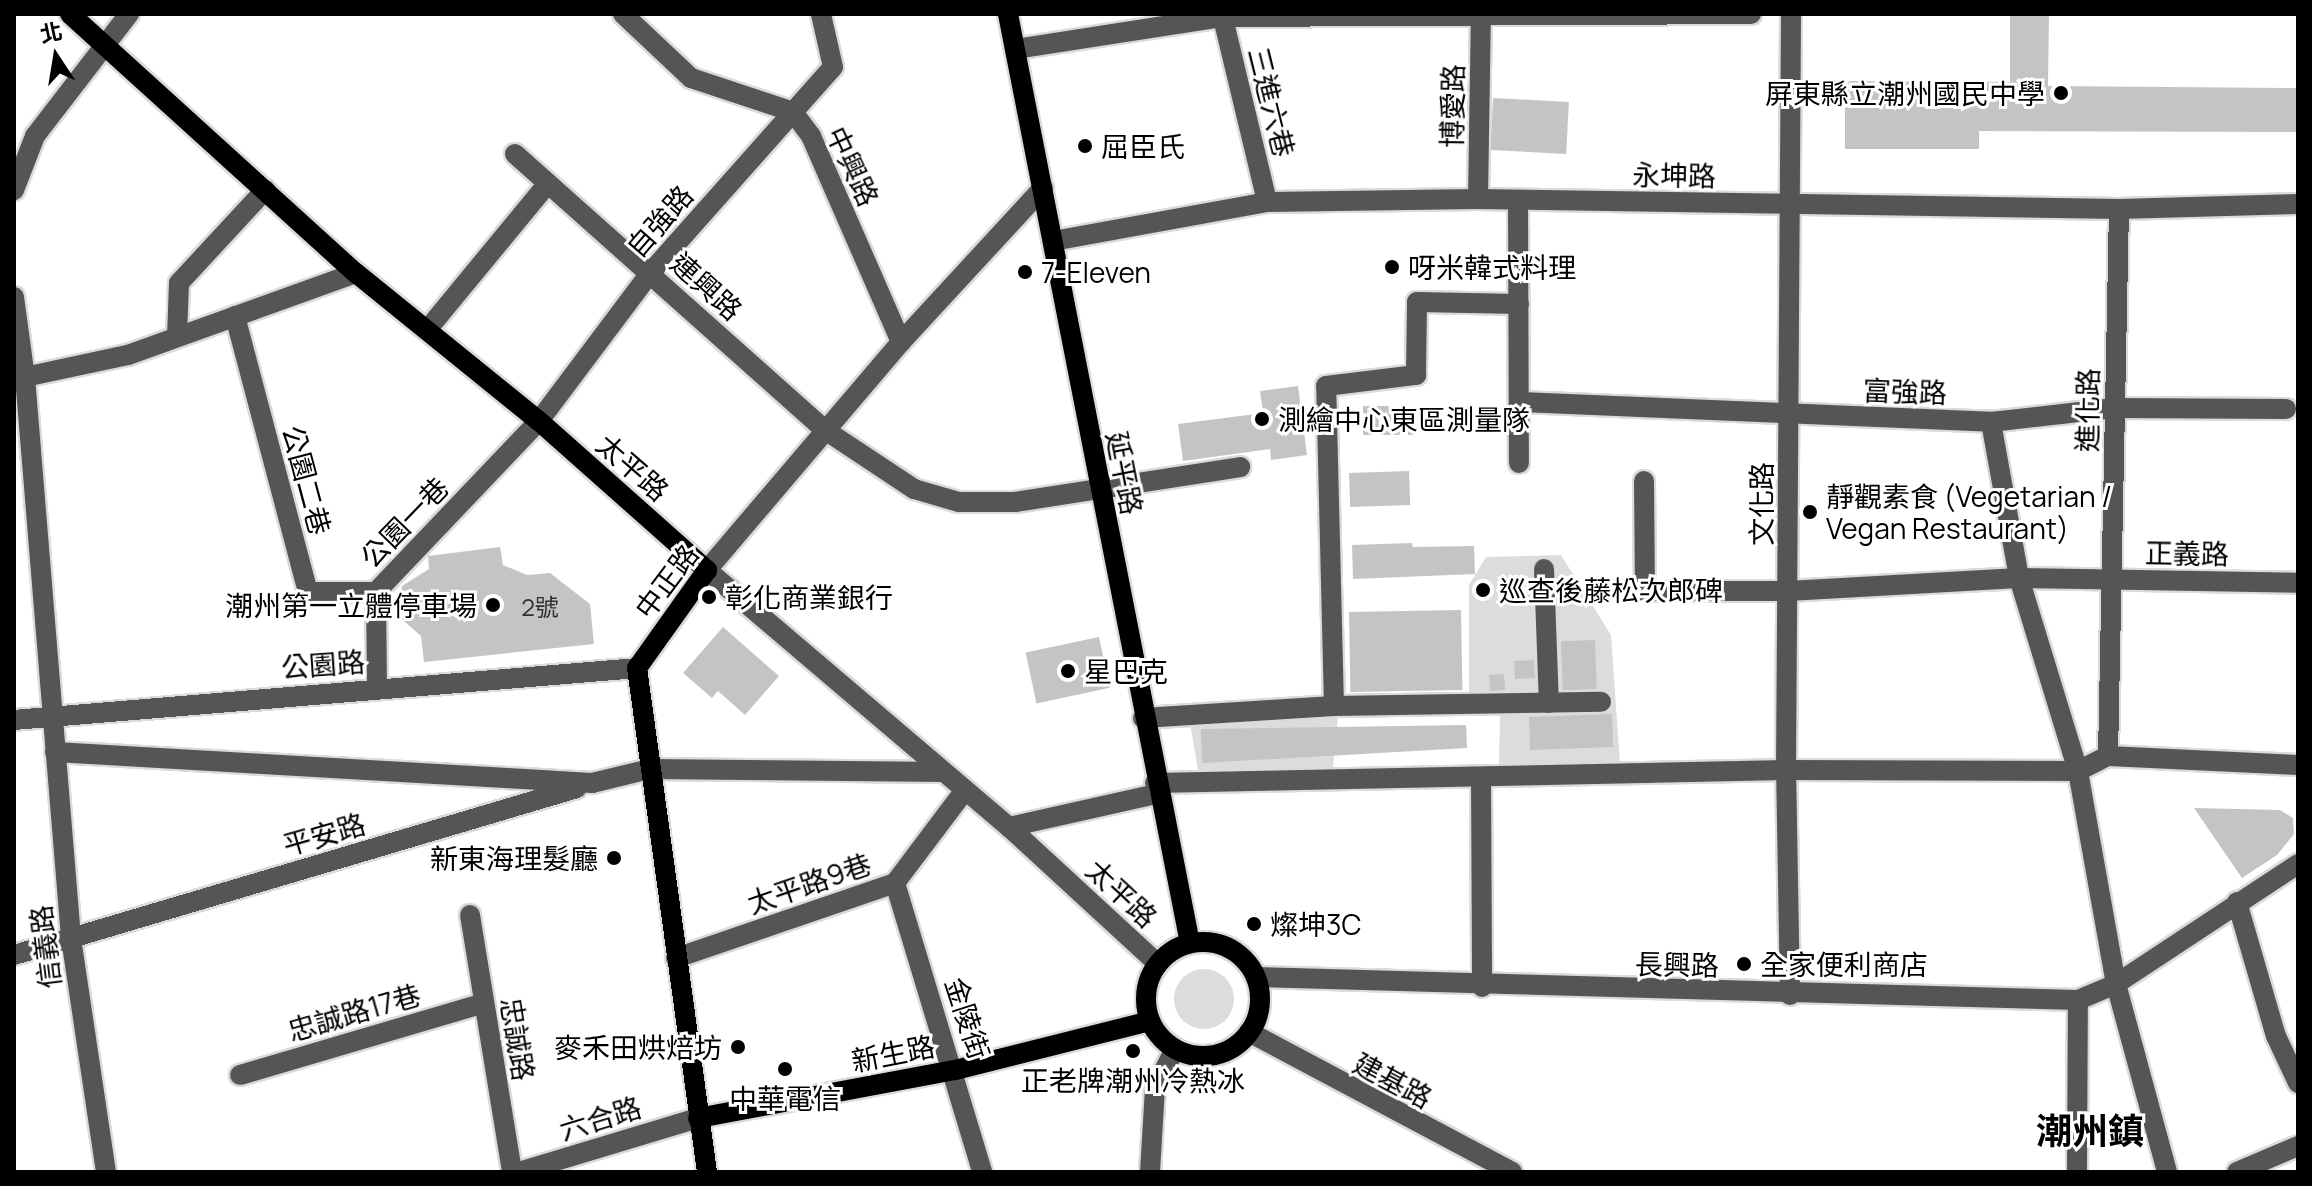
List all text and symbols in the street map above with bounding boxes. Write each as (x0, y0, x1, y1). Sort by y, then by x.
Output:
north arrow (16, 16, 96, 96)
text: 北 (37, 16, 65, 49)
street label: 三進六巷 (1242, 44, 1302, 160)
street label: 博愛路 (1434, 64, 1470, 148)
place label: 屏東縣立潮州國民中學 (1765, 76, 2045, 110)
marker: 屏東縣立潮州國民中學 (2052, 84, 2070, 102)
street label: 中興路 (820, 121, 886, 211)
place label: 屈臣氏 (1101, 129, 1185, 163)
marker: 屈臣氏 (1076, 137, 1094, 155)
street label: 永坤路 (1632, 157, 1716, 193)
street label: 自強路 (619, 178, 699, 264)
street label: 連興路 (665, 245, 749, 327)
place label: 呀米韓式料理 (1408, 250, 1576, 284)
place label: 7-Eleven (1041, 255, 1151, 289)
marker: 呀米韓式料理 (1383, 258, 1401, 276)
marker: 7-Eleven (1016, 263, 1034, 281)
street label: 進化路 (2069, 368, 2105, 452)
street label: 富強路 (1862, 373, 1948, 409)
place label: 測繪中心東區測量隊 (1278, 402, 1530, 436)
marker: 測繪中心東區測量隊 (1253, 410, 1271, 428)
street label: 公園二巷 (276, 422, 338, 538)
street label: 太平路 (590, 427, 676, 507)
street label: 延平路 (1100, 429, 1150, 517)
street label: 文化路 (1744, 462, 1778, 546)
street label: 公園一巷 (353, 470, 455, 574)
place label: 靜觀素食 (Vegetarian / Vegan Restaurant) (1826, 479, 2112, 545)
marker: 靜觀素食 (Vegetarian / Vegan Restaurant) (1801, 503, 1819, 521)
street label: 正義路 (2145, 535, 2229, 571)
street label: 中正路 (627, 537, 705, 625)
place label: 巡查後藤松次郎碑 (1499, 573, 1723, 607)
place label: 彰化商業銀行 (725, 580, 893, 614)
marker: 巡查後藤松次郎碑 (1474, 581, 1492, 599)
place label: 潮州第一立體停車場 (225, 588, 477, 622)
marker: 彰化商業銀行 (700, 588, 718, 606)
house number: 2號 (521, 593, 559, 621)
marker: 潮州第一立體停車場 (484, 596, 502, 614)
street label: 公園路 (280, 644, 366, 684)
place label: 星巴克 (1084, 654, 1168, 688)
marker: 星巴克 (1059, 662, 1077, 680)
street label: 平安路 (279, 806, 369, 862)
place label: 新東海理髮廳 (430, 841, 598, 875)
street label: 太平路9巷 (742, 846, 876, 920)
marker: 新東海理髮廳 (605, 849, 623, 867)
street label: 太平路 (1080, 852, 1164, 934)
street label: 信義路 (23, 903, 67, 991)
place label: 燦坤3C (1270, 907, 1362, 941)
marker: 燦坤3C (1245, 915, 1263, 933)
street label: 長興路 (1635, 946, 1719, 982)
place label: 全家便利商店 (1760, 947, 1928, 981)
marker: 全家便利商店 (1735, 955, 1753, 973)
street label: 金陵街 (939, 973, 997, 1063)
street label: 忠誠路17巷 (284, 977, 424, 1047)
street label: 忠誠路 (495, 995, 541, 1083)
street label: 新生路 (849, 1028, 937, 1078)
place label: 麥禾田烘焙坊 (554, 1030, 722, 1064)
marker: 麥禾田烘焙坊 (729, 1038, 747, 1056)
marker: 正老牌潮州冷熱冰 (1124, 1042, 1142, 1060)
street label: 建基路 (1348, 1045, 1438, 1115)
marker: 中華電信 (776, 1060, 794, 1078)
place label: 正老牌潮州冷熱冰 (1021, 1063, 1245, 1097)
place label: 中華電信 (729, 1081, 841, 1115)
street label: 六合路 (555, 1090, 645, 1146)
district label: 潮州鎮 (2036, 1109, 2144, 1153)

